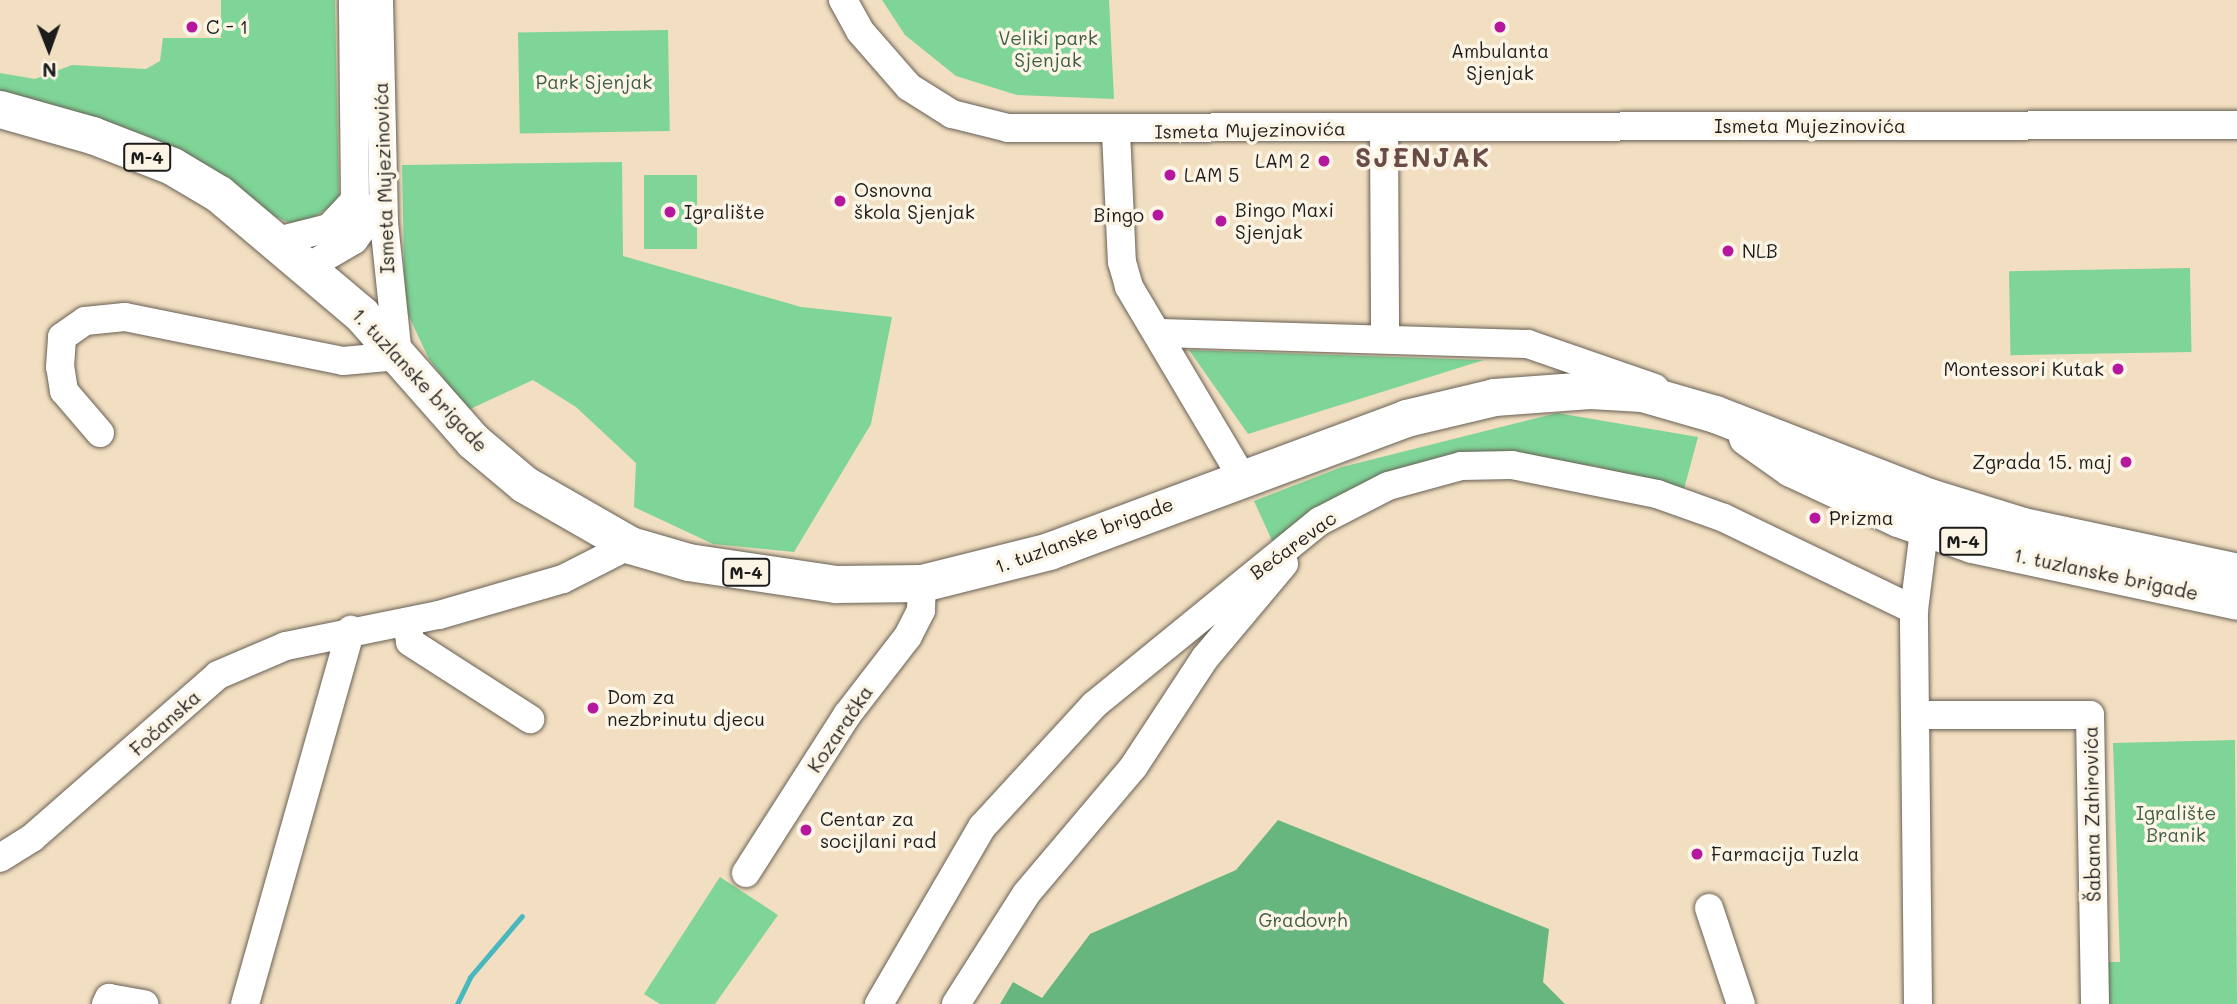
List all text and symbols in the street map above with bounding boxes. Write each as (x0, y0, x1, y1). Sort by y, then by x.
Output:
north arrow (14, 14, 84, 84)
place label: C - 1 (206, 16, 248, 38)
marker: Ambulanta Sjenjak (1490, 17, 1510, 37)
marker: C - 1 (184, 19, 200, 35)
park label: Veliki park Sjenjak (998, 27, 1098, 71)
place label: Ambulanta Sjenjak (1451, 40, 1549, 84)
text: N (42, 58, 57, 83)
park label: Park Sjenjak (536, 71, 652, 93)
street label: Ismeta Mujezinovića (369, 82, 399, 274)
street label: Ismeta Mujezinovića (1714, 115, 1906, 137)
street label: Ismeta Mujezinovića (1154, 117, 1346, 143)
road number: M-4 (122, 142, 172, 172)
district label: SJENJAK (1356, 142, 1490, 174)
place label: LAM 2 (1255, 150, 1310, 172)
marker: LAM 2 (1316, 153, 1332, 169)
place label: LAM 5 (1184, 164, 1239, 186)
marker: LAM 5 (1162, 167, 1178, 183)
place label: Osnovna škola Sjenjak (854, 179, 975, 223)
marker: Osnovna škola Sjenjak (832, 193, 848, 209)
place label: Bingo Maxi Sjenjak (1235, 199, 1334, 243)
place label: Igralište (684, 201, 765, 223)
marker: Igralište (662, 204, 678, 220)
place label: Bingo (1094, 204, 1144, 226)
marker: Bingo (1150, 207, 1166, 223)
marker: Bingo Maxi Sjenjak (1213, 213, 1229, 229)
place label: NLB (1742, 240, 1778, 262)
marker: NLB (1720, 243, 1736, 259)
street label: 1. tuzlanske brigade (348, 304, 492, 456)
place label: Montessori Kutak (1944, 358, 2104, 380)
marker: Montessori Kutak (2110, 361, 2126, 377)
place label: Zgrada 15. maj (1972, 451, 2112, 473)
marker: Zgrada 15. maj (2118, 454, 2134, 470)
street label: 1. tuzlanske brigade (992, 492, 1176, 578)
street label: Bećarevac (1245, 506, 1341, 584)
place label: Prizma (1829, 507, 1894, 529)
marker: Prizma (1807, 510, 1823, 526)
road number: M-4 (1938, 526, 1988, 556)
street label: 1. tuzlanske brigade (2012, 543, 2200, 605)
road number: M-4 (722, 558, 770, 586)
street label: Kozaračka (803, 681, 877, 777)
street label: Fočanska (125, 686, 205, 760)
place label: Dom za nezbrinutu djecu (607, 686, 765, 730)
marker: Dom za nezbrinutu djecu (585, 700, 601, 716)
street label: Šabana Zahirovića (2079, 726, 2105, 902)
park label: Igralište Branik (2136, 802, 2216, 846)
place label: Centar za socijlani rad (820, 808, 936, 852)
marker: Centar za socijlani rad (798, 822, 814, 838)
place label: Farmacija Tuzla (1711, 843, 1859, 865)
marker: Farmacija Tuzla (1689, 846, 1705, 862)
park label: Gradovrh (1258, 909, 1348, 931)

